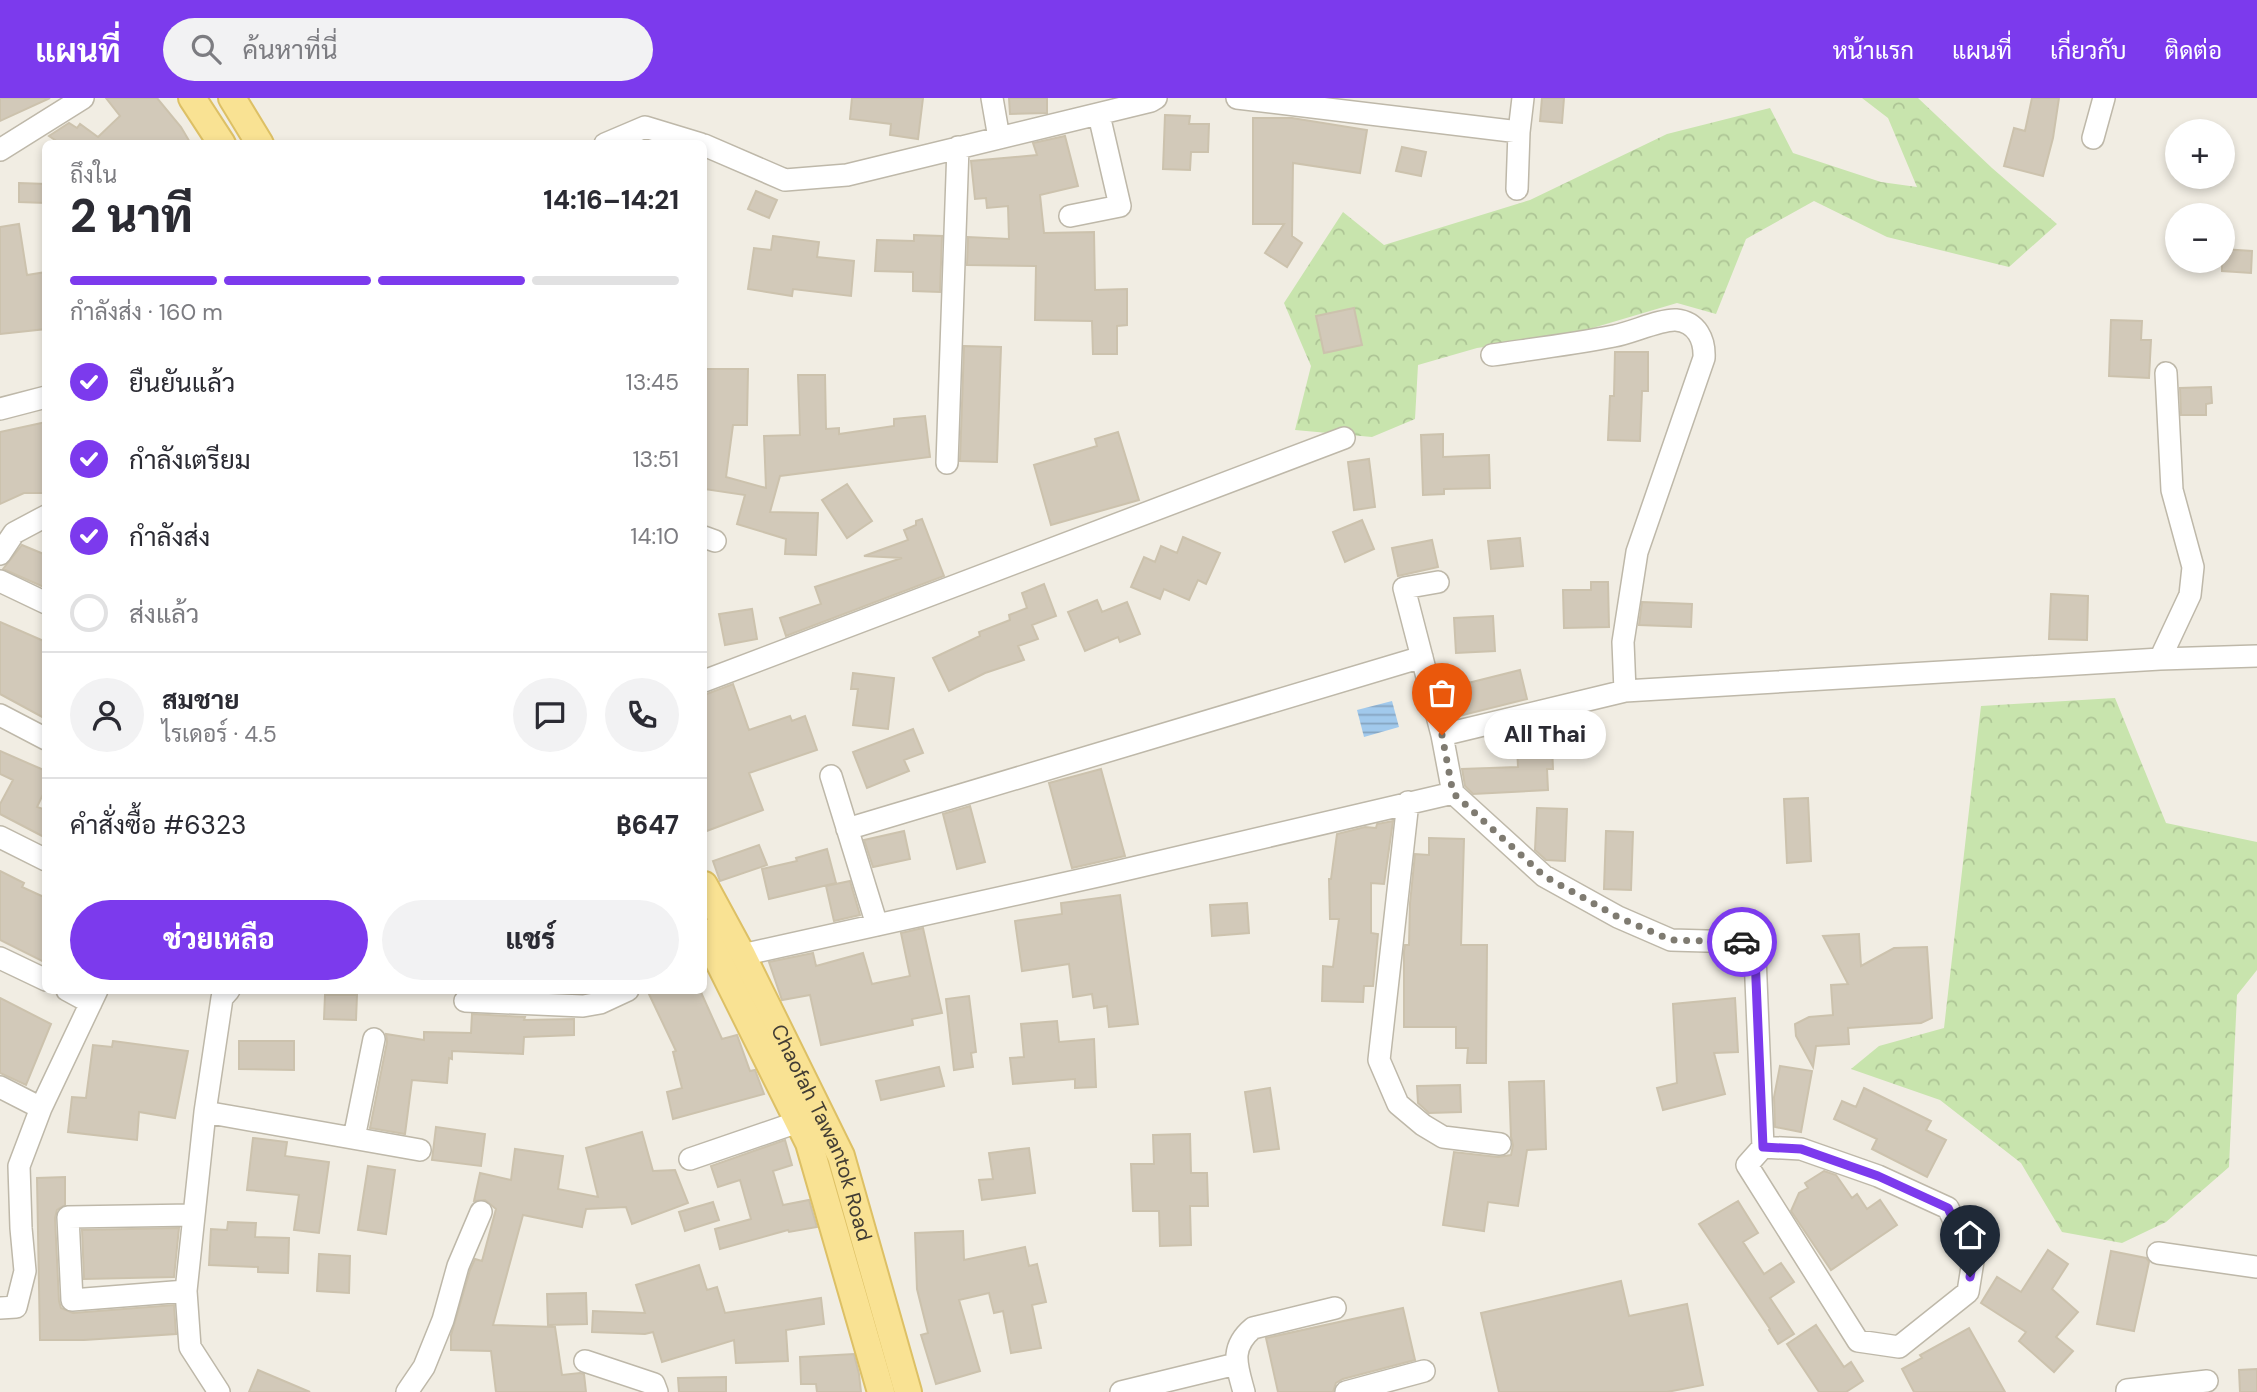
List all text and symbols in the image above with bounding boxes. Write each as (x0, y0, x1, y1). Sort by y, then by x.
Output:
search box (163, 18, 653, 81)
text: แผนที่ (35, 29, 121, 72)
icon: search (187, 30, 225, 68)
text: ค้นหาที่นี่ (243, 33, 338, 67)
text: หน้าแรก (1833, 35, 1914, 66)
text: แผนที่ (1952, 35, 2012, 66)
text: เกี่ยวกับ (2050, 35, 2127, 66)
text: ติดต่อ (2165, 35, 2222, 66)
map controls (2165, 119, 2235, 273)
button: + (2165, 119, 2235, 189)
text: ถึงใน (70, 160, 117, 190)
text: 14:16–14:21 (543, 183, 679, 217)
text: 2 นาที (70, 186, 193, 246)
button: − (2165, 203, 2235, 273)
text: กำลังส่ง · 160 m (70, 297, 223, 327)
icon: check (70, 363, 108, 401)
text: ยืนยันแล้ว (129, 366, 235, 400)
text: 13:45 (626, 367, 679, 397)
icon: check (70, 440, 108, 478)
text: กำลังเตรียม (129, 443, 251, 477)
text: 13:51 (632, 444, 679, 474)
icon: check (70, 517, 108, 555)
text: กำลังส่ง (129, 520, 210, 554)
text: 14:10 (630, 521, 679, 551)
text: ส่งแล้ว (129, 597, 199, 631)
pin (1412, 663, 1472, 735)
icon: bag (1423, 674, 1461, 712)
button: person (70, 678, 144, 752)
button: chat (513, 678, 587, 752)
button: phone (605, 678, 679, 752)
text: สมชาย (162, 683, 239, 717)
callout: All Thai (1484, 710, 1606, 760)
text: ไรเดอร์ · 4.5 (162, 719, 277, 749)
text: All Thai (1504, 719, 1586, 749)
text: คำสั่งซื้อ #6323 (70, 808, 246, 842)
text: ฿647 (616, 808, 679, 842)
button: ช่วยเหลือ (70, 900, 368, 980)
button: แชร์ (382, 900, 679, 980)
courier (1707, 907, 1777, 977)
icon: car (1723, 923, 1761, 961)
street label: Chaofah Tawantok Road (764, 1020, 878, 1244)
pin (1940, 1205, 2000, 1277)
icon: home (1951, 1216, 1989, 1254)

